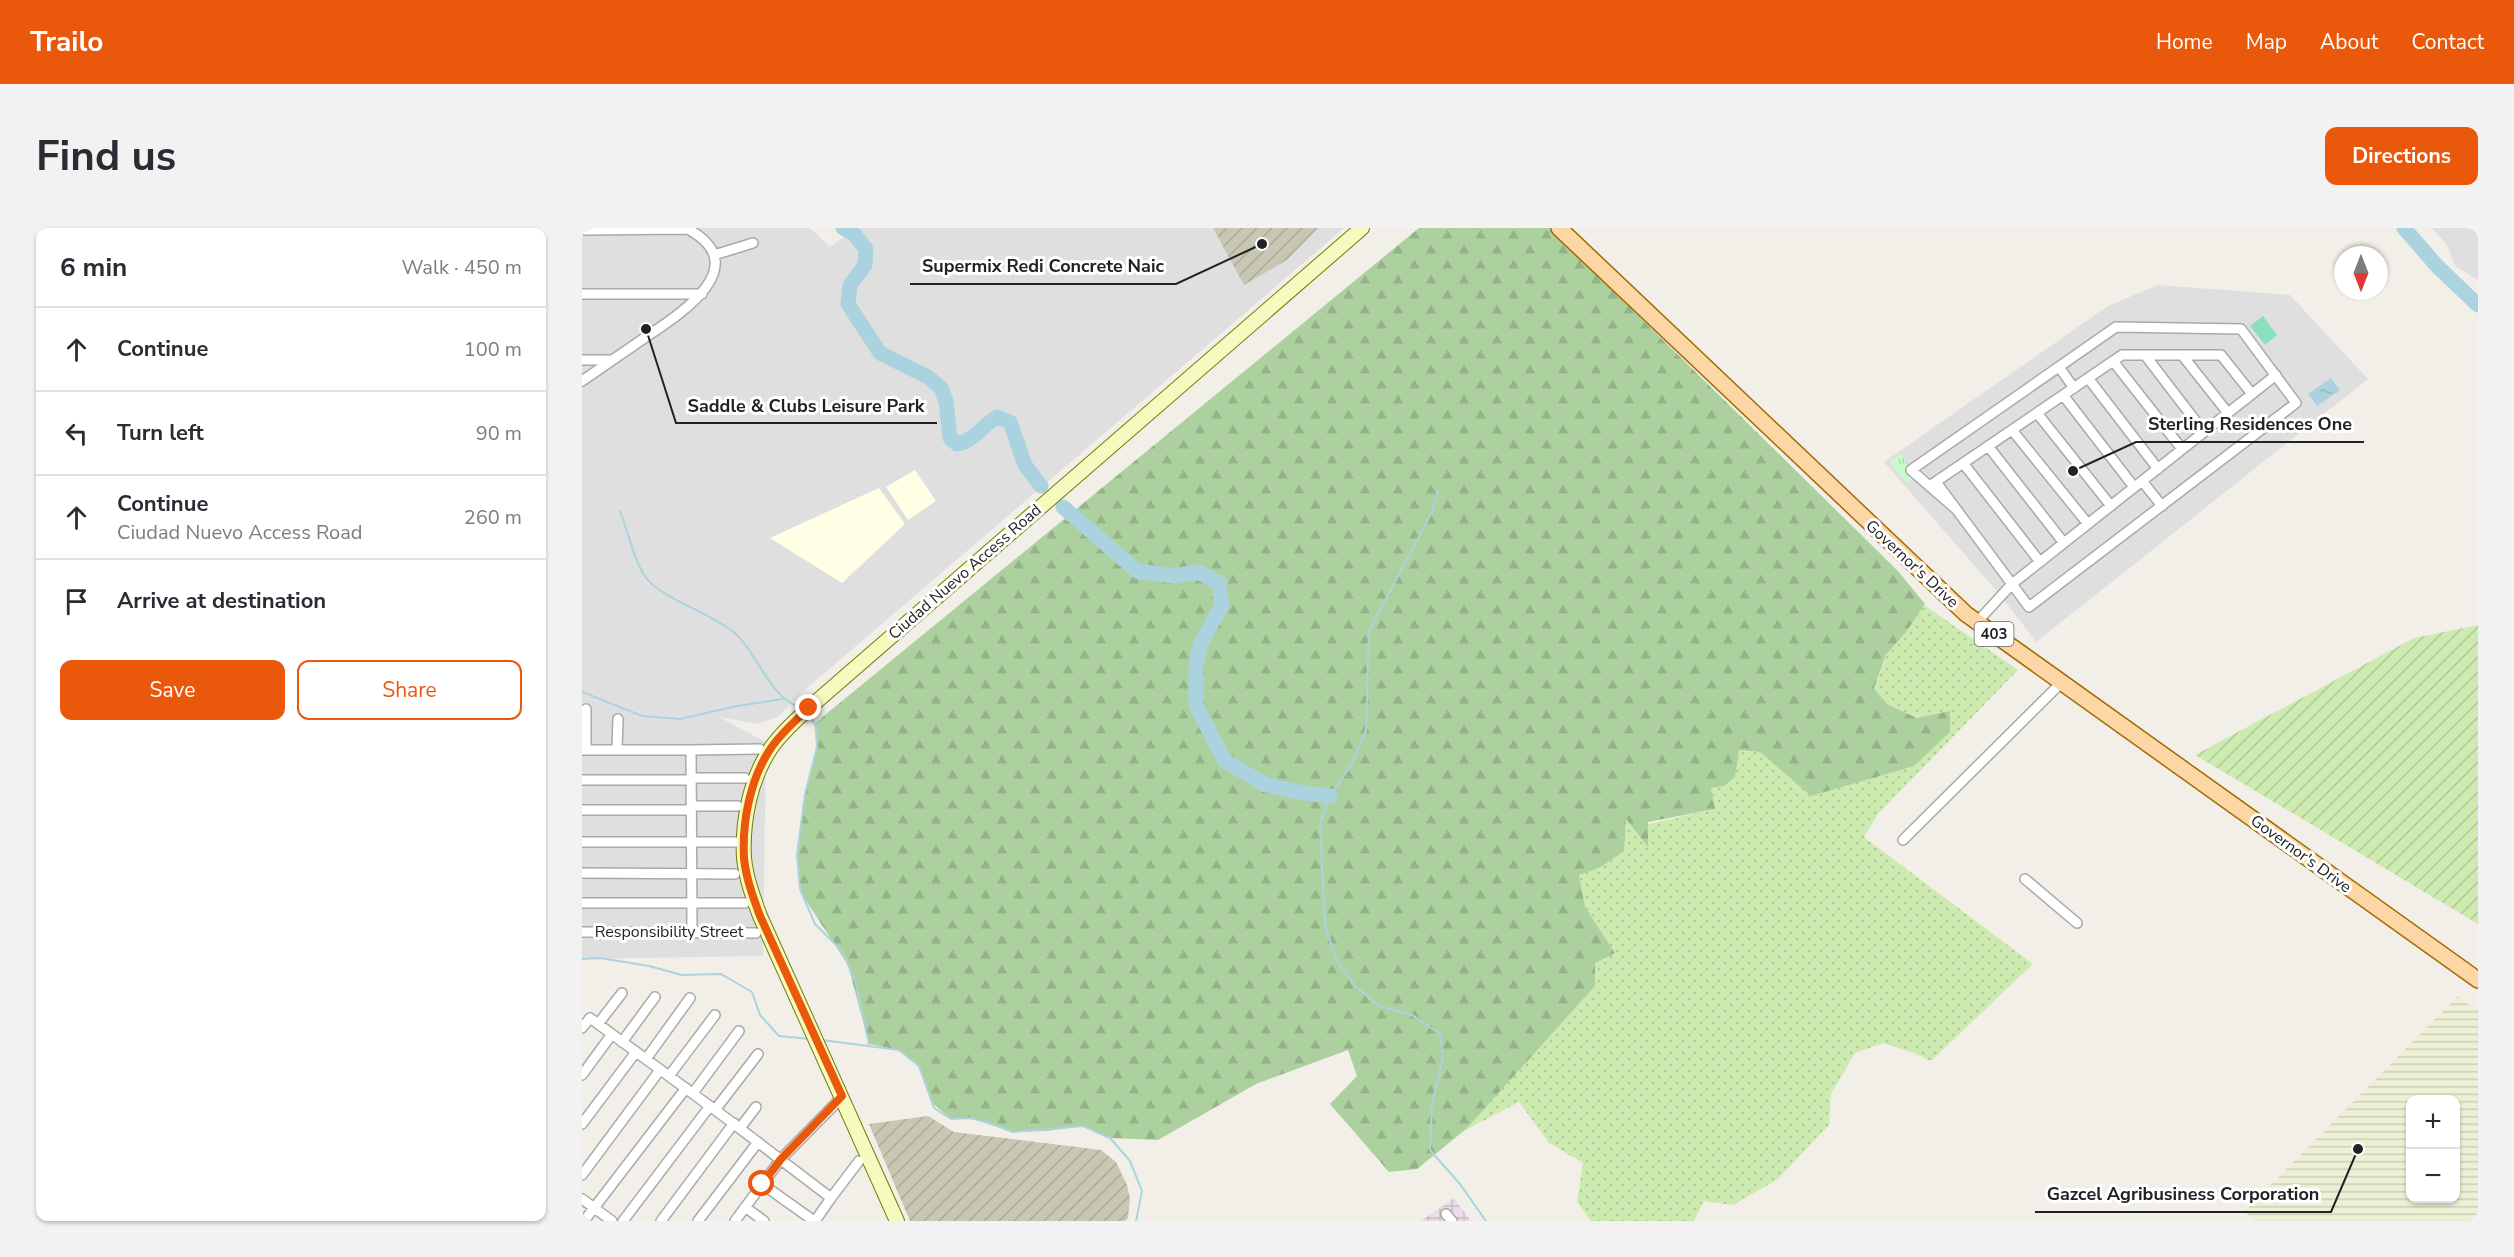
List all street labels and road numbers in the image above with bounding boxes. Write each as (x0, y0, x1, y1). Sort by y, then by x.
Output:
street label: Ciudad Nuevo Access Road (884, 499, 1046, 645)
street label: Governor's Drive (1861, 515, 1963, 613)
road number: 403 (1974, 622, 2014, 646)
street label: Governor's Drive (2246, 810, 2356, 898)
street label: Responsibility Street (595, 921, 744, 943)

